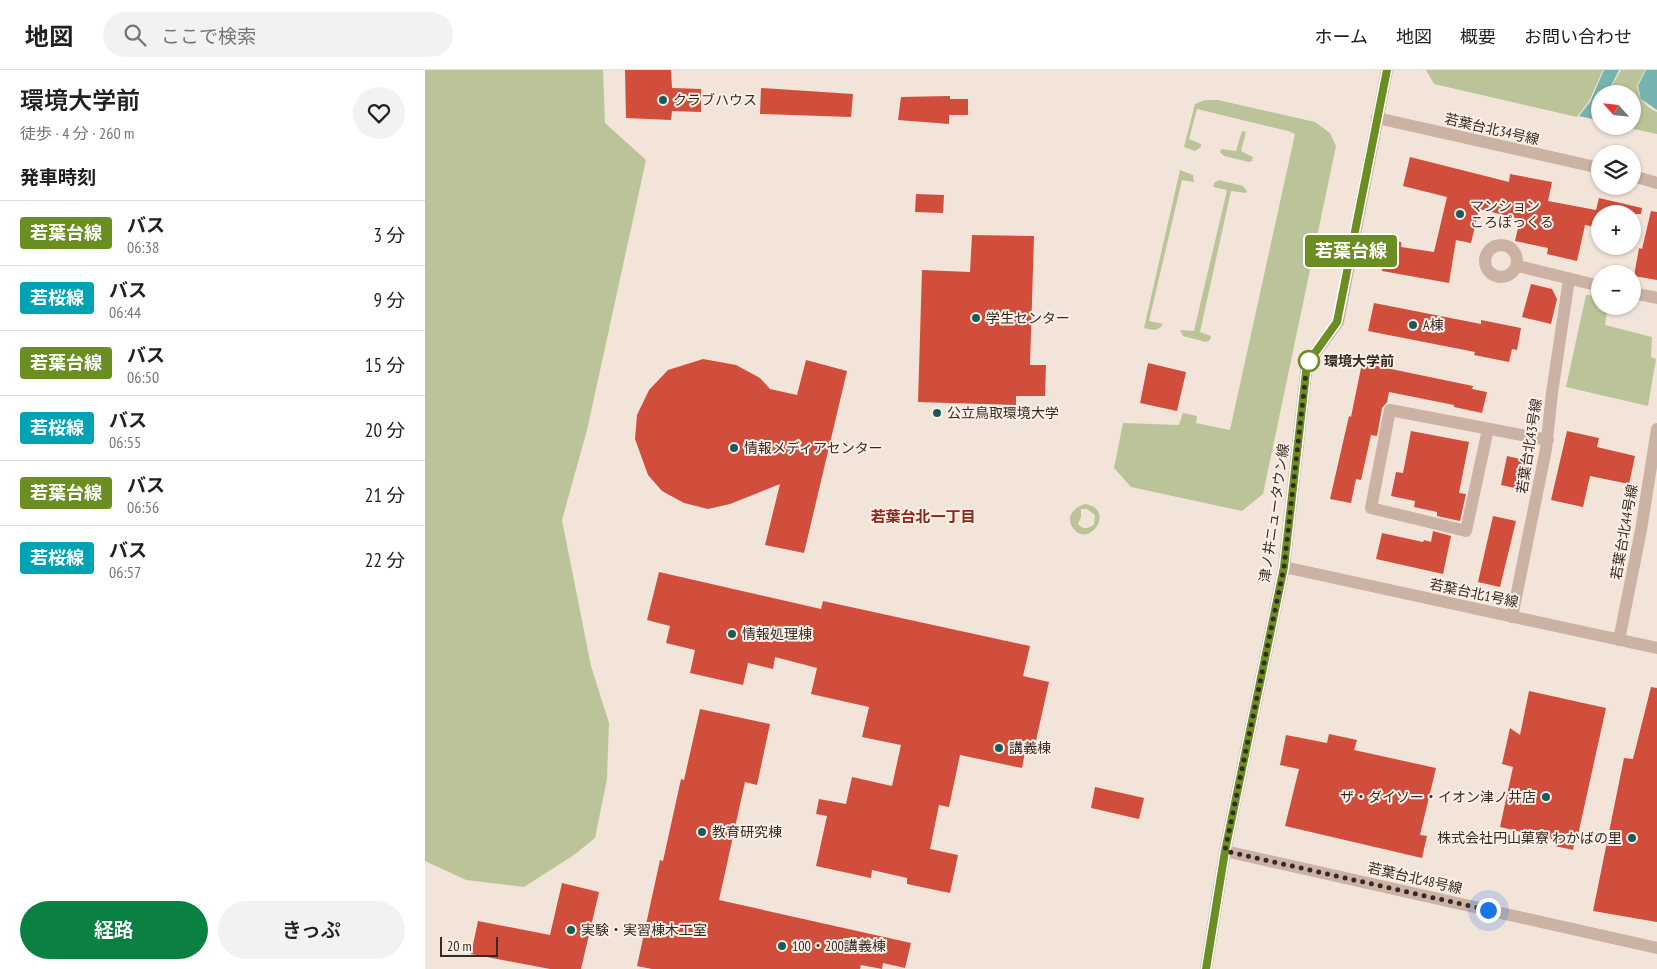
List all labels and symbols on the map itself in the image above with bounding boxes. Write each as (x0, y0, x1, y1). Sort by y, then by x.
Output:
north arrow (1591, 85, 1641, 135)
place label: クラブハウス (673, 91, 757, 109)
marker: クラブハウス (657, 94, 669, 106)
street label: 若葉台北34号線 (1443, 109, 1541, 149)
place label: マンション ころぽっくる (1470, 197, 1554, 231)
marker: マンション ころぽっくる (1454, 208, 1466, 220)
line badge: 若葉台線 (1316, 235, 1386, 267)
place label: 学生センター (986, 309, 1070, 327)
marker: 学生センター (970, 312, 982, 324)
place label: A棟 (1423, 316, 1444, 334)
marker: A棟 (1407, 319, 1419, 331)
marker: 環境大学前 (1298, 350, 1320, 372)
place label: 環境大学前 (1324, 352, 1394, 370)
street label: 若葉台北43号線 (1513, 397, 1545, 495)
place label: 公立鳥取環境大学 (947, 404, 1059, 422)
marker: 公立鳥取環境大学 (931, 407, 943, 419)
place label: 情報メディアセンター (744, 439, 883, 457)
marker: 情報メディアセンター (728, 442, 740, 454)
street label: 津ノ井ニュータウン線 (1255, 442, 1293, 584)
street label: 若葉台北44号線 (1607, 483, 1641, 581)
district label: 若葉台北一丁目 (870, 507, 976, 526)
street label: 若葉台北1号線 (1428, 575, 1520, 611)
place label: 情報処理棟 (742, 625, 812, 643)
marker: 情報処理棟 (726, 628, 738, 640)
place label: 講義棟 (1009, 739, 1051, 757)
marker: 講義棟 (993, 742, 1005, 754)
place label: ザ・ダイソー・イオン津ノ井店 (1340, 788, 1536, 806)
marker: ザ・ダイソー・イオン津ノ井店 (1540, 791, 1552, 803)
place label: 教育研究棟 (712, 823, 782, 841)
marker: 教育研究棟 (696, 826, 708, 838)
place label: 株式会社円山菓寮 わかばの里 (1437, 829, 1622, 847)
marker: 株式会社円山菓寮 わかばの里 (1626, 832, 1638, 844)
street label: 若葉台北48号線 (1366, 858, 1464, 898)
your location (1476, 898, 1501, 923)
place label: 実験・実習棟木工室 (581, 921, 707, 939)
marker: 実験・実習棟木工室 (565, 924, 577, 936)
scale bar (440, 934, 497, 957)
place label: 100・200講義棟 (792, 937, 886, 955)
marker: 100・200講義棟 (776, 940, 788, 952)

